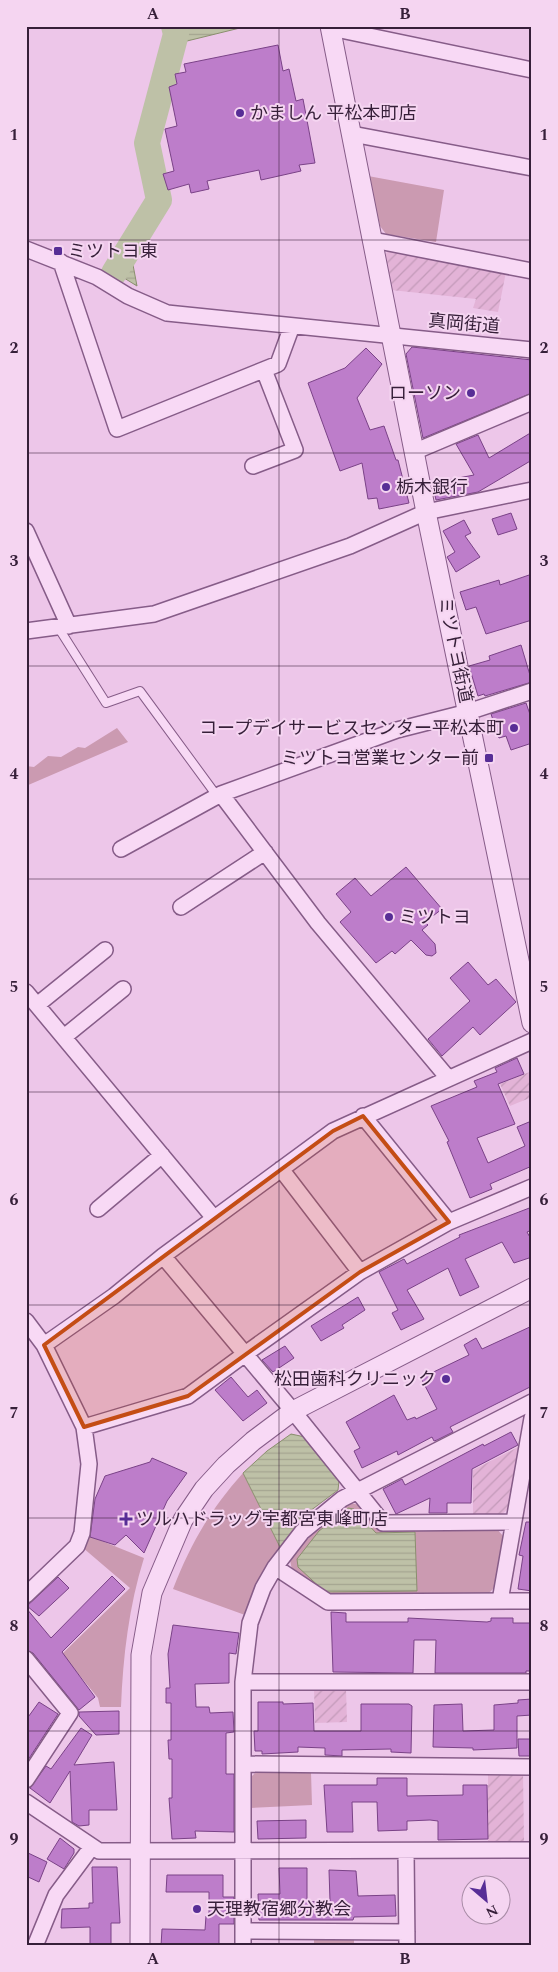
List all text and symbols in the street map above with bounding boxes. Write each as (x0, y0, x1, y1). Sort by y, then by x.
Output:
text: A (147, 2, 160, 26)
text: B (399, 2, 411, 26)
place label: かましん 平松本町店 (250, 100, 417, 127)
marker: かましん 平松本町店 (234, 107, 246, 119)
text: 1 (10, 123, 18, 147)
text: 1 (540, 123, 548, 147)
place label: ミツトヨ東 (68, 238, 158, 265)
marker: ミツトヨ東 (52, 245, 64, 257)
street label: 真岡街道 (427, 307, 501, 341)
text: 2 (10, 336, 19, 360)
text: 2 (540, 336, 549, 360)
place label: ローソン (389, 380, 461, 407)
marker: ローソン (465, 387, 477, 399)
place label: 栃木銀行 (396, 474, 468, 501)
marker: 栃木銀行 (380, 481, 392, 493)
text: 3 (10, 549, 19, 573)
text: 3 (540, 549, 549, 573)
street label: ミツトヨ街道 (431, 594, 479, 706)
place label: コープデイサービスセンター平松本町 (199, 715, 504, 742)
marker: コープデイサービスセンター平松本町 (508, 722, 520, 734)
place label: ミツトヨ営業センター前 (281, 745, 479, 772)
marker: ミツトヨ営業センター前 (483, 752, 495, 764)
text: 4 (10, 762, 19, 786)
text: 4 (540, 762, 549, 786)
place label: ミツトヨ (399, 904, 471, 931)
marker: ミツトヨ (383, 911, 395, 923)
text: 5 (10, 975, 18, 999)
text: 5 (540, 975, 548, 999)
text: 6 (10, 1188, 19, 1212)
text: 6 (540, 1188, 549, 1212)
place label: 松田歯科クリニック (274, 1366, 436, 1393)
marker: 松田歯科クリニック (440, 1373, 452, 1385)
text: 7 (10, 1401, 19, 1425)
text: 7 (540, 1401, 549, 1425)
place label: ツルハドラッグ宇都宮東峰町店 (136, 1506, 388, 1533)
marker: ツルハドラッグ宇都宮東峰町店 (120, 1513, 132, 1525)
text: 8 (10, 1614, 19, 1638)
text: 8 (540, 1614, 549, 1638)
text: 9 (10, 1827, 19, 1851)
text: 9 (540, 1827, 549, 1851)
north arrow (460, 1874, 510, 1924)
place label: 天理教宿郷分教会 (207, 1896, 351, 1923)
text: N (482, 1899, 502, 1923)
marker: 天理教宿郷分教会 (191, 1903, 203, 1915)
text: A (147, 1947, 160, 1971)
text: B (399, 1947, 411, 1971)

